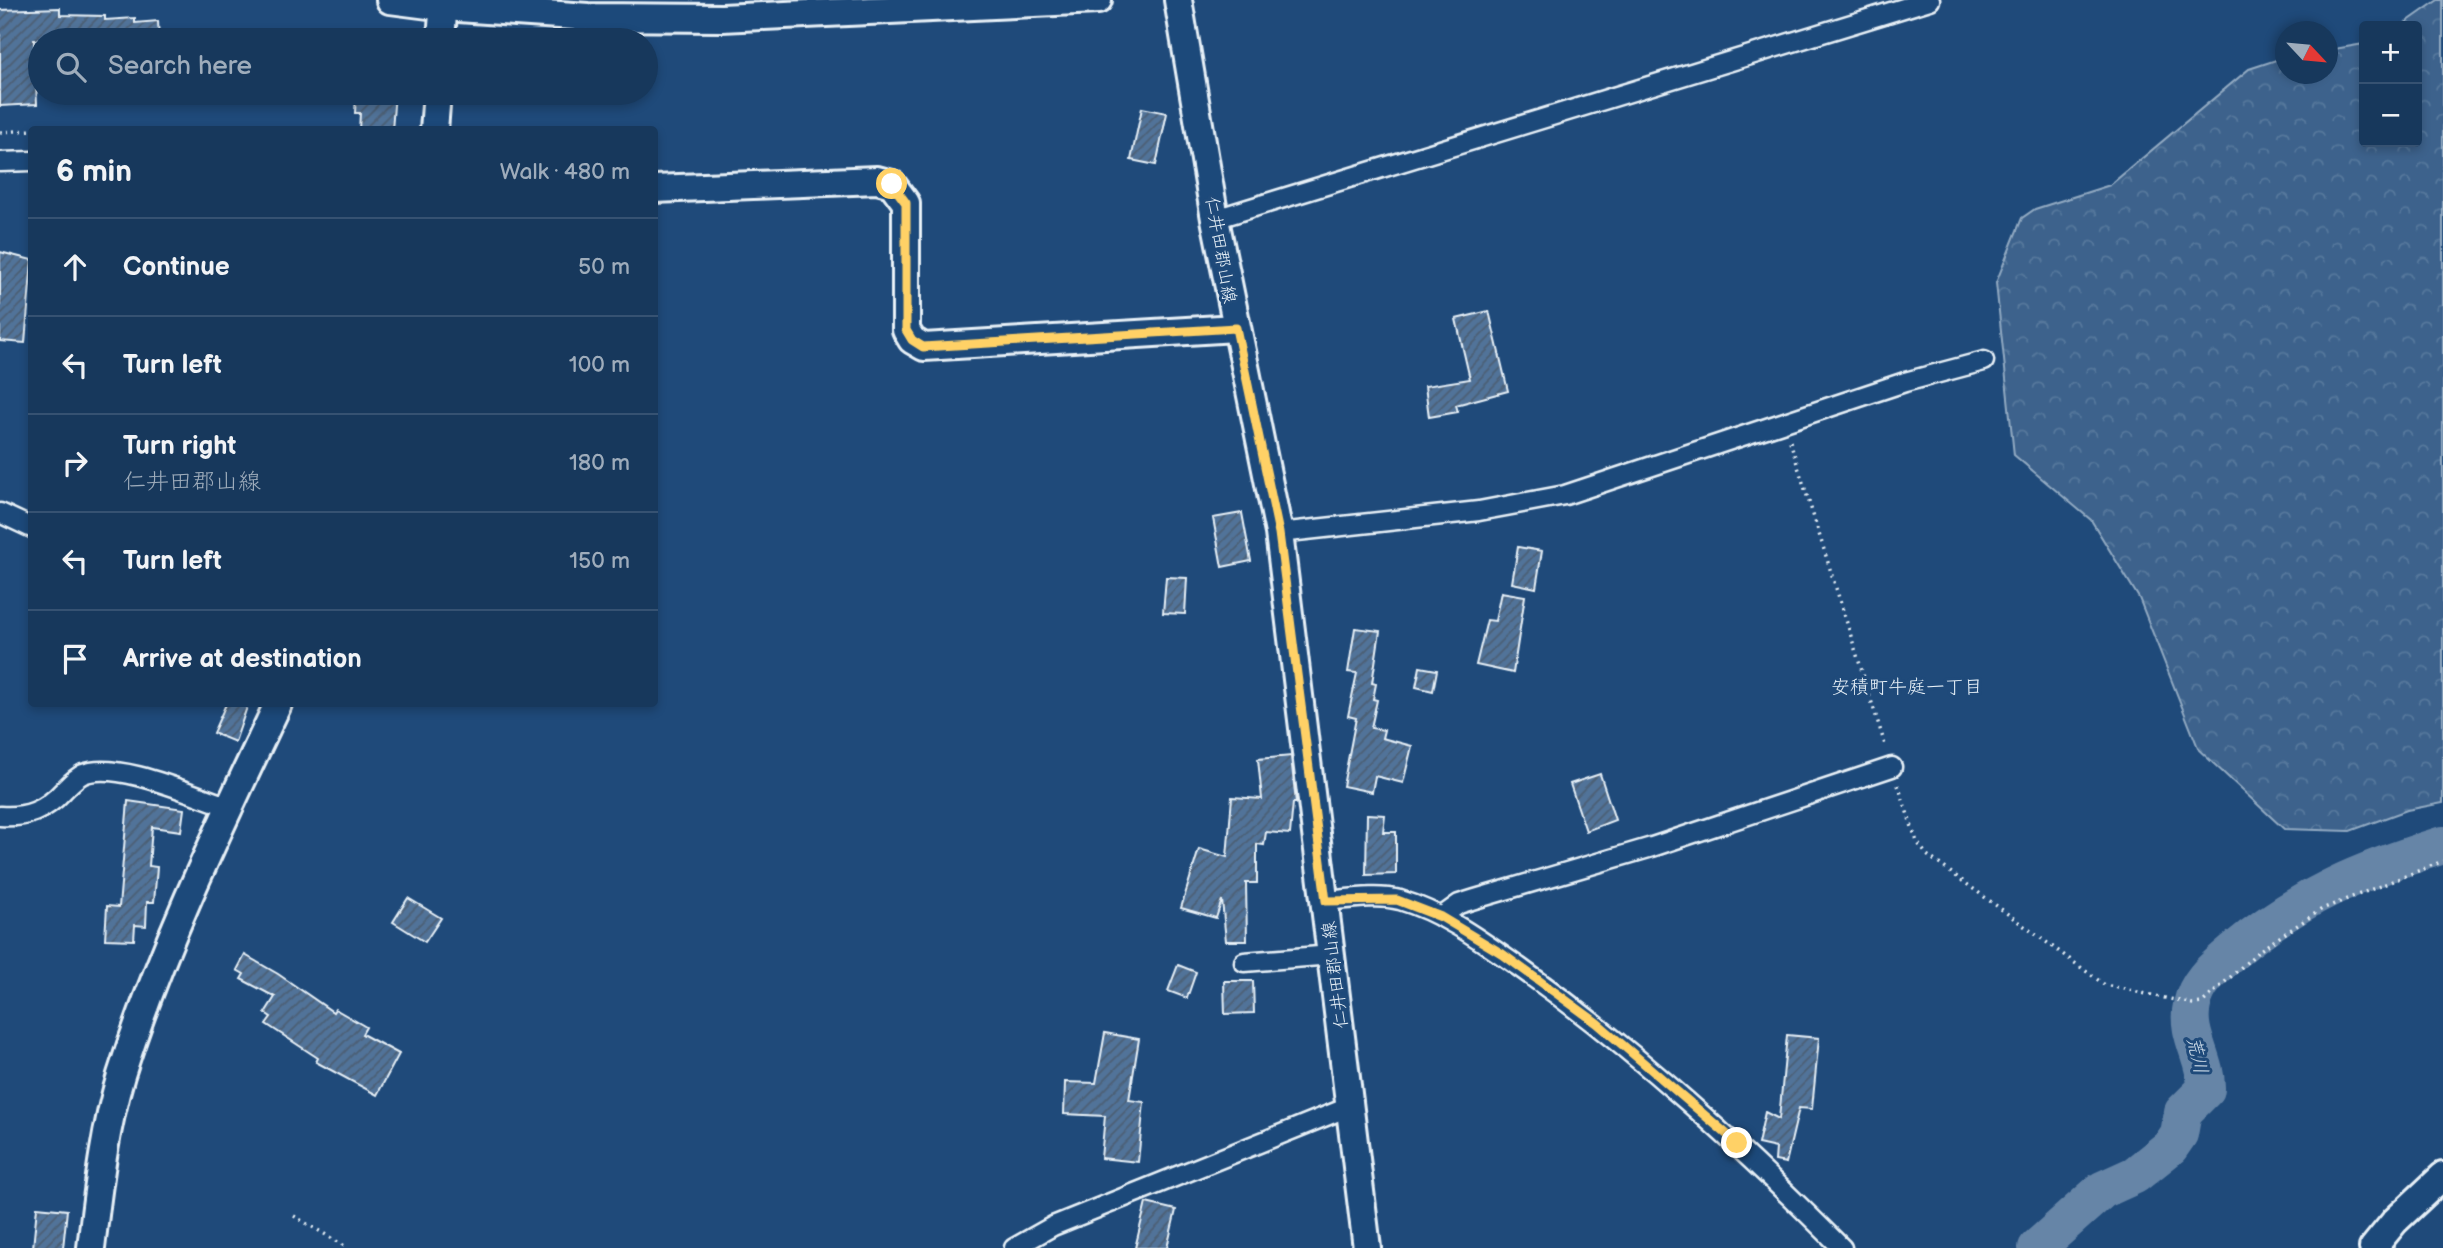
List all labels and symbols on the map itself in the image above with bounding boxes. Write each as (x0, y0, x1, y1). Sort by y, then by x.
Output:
north arrow (2275, 21, 2338, 84)
route start (876, 168, 907, 199)
street label: 仁井田郡山線 (1201, 195, 1240, 305)
district label: 安積町牛庭一丁目 (1831, 676, 1983, 699)
street label: 仁井田郡山線 (1318, 920, 1352, 1030)
water label: 荒川 (2181, 1034, 2212, 1076)
route end (1721, 1127, 1752, 1158)

